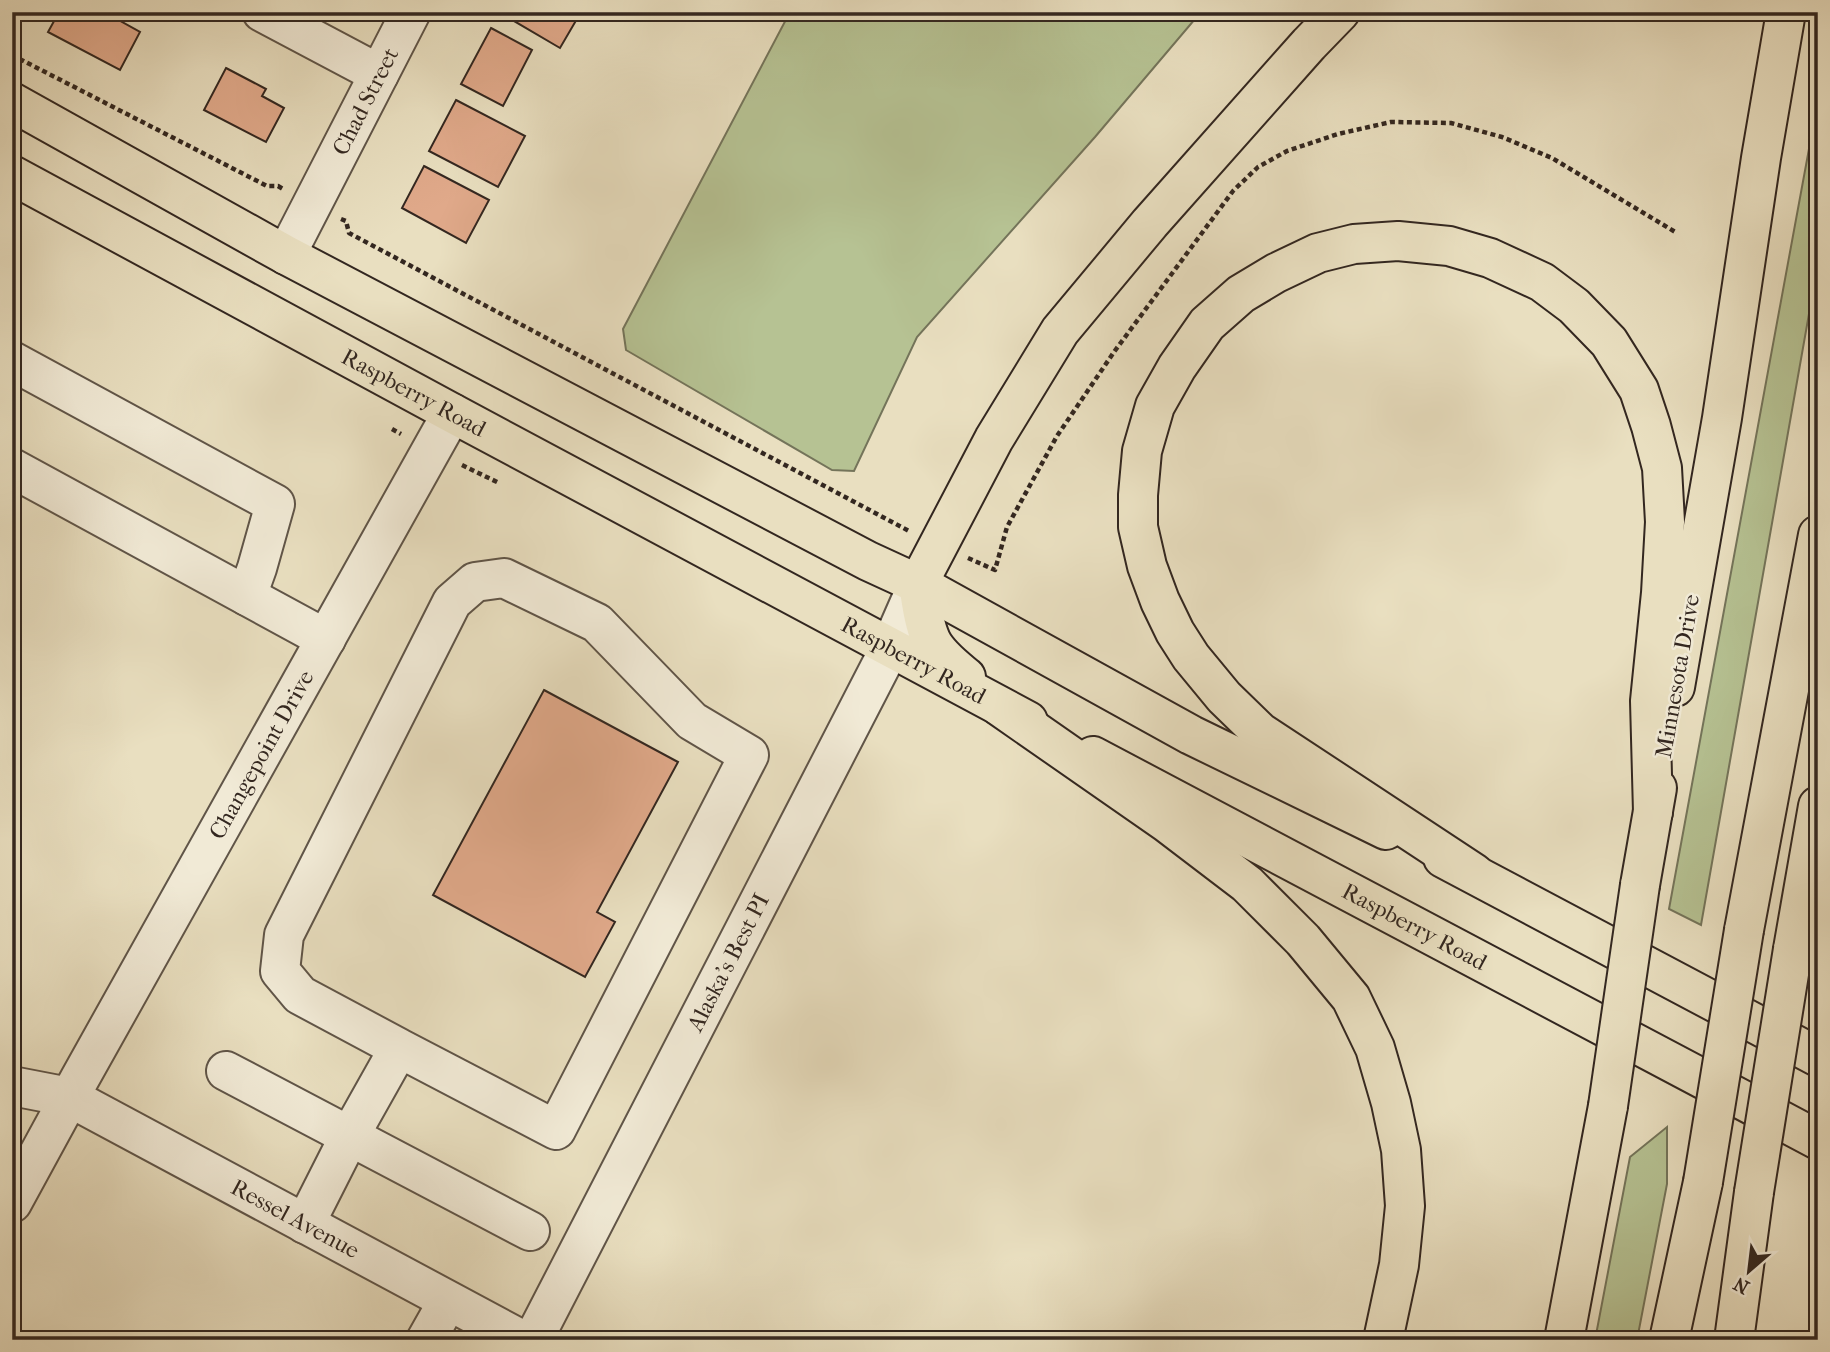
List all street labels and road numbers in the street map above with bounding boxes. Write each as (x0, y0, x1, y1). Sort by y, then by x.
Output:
street label: Chad Street (327, 43, 404, 160)
street label: Raspberry Road (337, 343, 491, 443)
street label: Minnesota Drive (1650, 592, 1705, 760)
street label: Raspberry Road (837, 611, 991, 710)
street label: Changepoint Drive (203, 665, 319, 844)
street label: Raspberry Road (1337, 877, 1492, 976)
street label: Alaska's Best PI (681, 889, 775, 1037)
street label: Ressel Avenue (226, 1174, 364, 1264)

